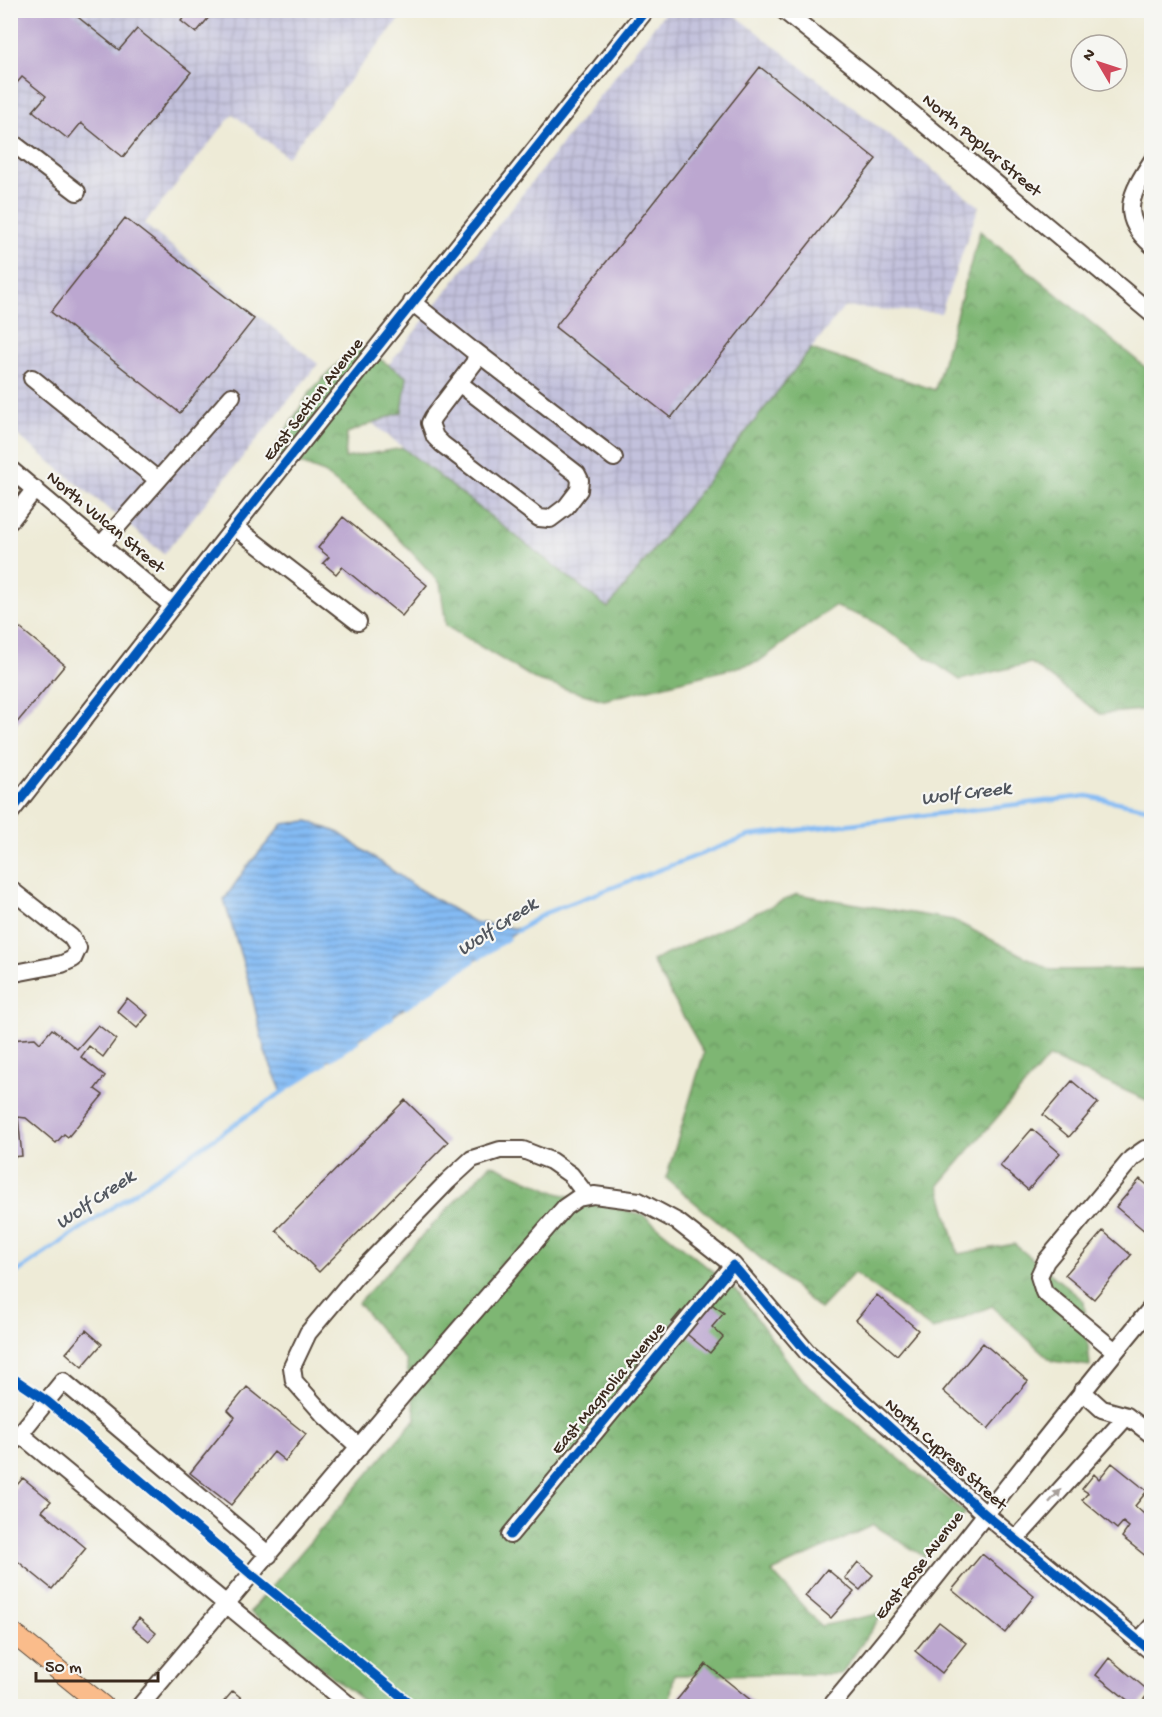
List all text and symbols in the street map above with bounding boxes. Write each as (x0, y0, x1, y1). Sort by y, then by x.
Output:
north arrow (1069, 33, 1129, 93)
text: N (1079, 45, 1101, 66)
street label: North Poplar Street (917, 90, 1046, 203)
street label: East Section Avenue (259, 334, 369, 466)
street label: North Vulcan Street (42, 467, 170, 580)
water label: Wolf Creek (920, 778, 1014, 812)
water label: Wolf Creek (454, 893, 544, 962)
water label: Wolf Creek (52, 1165, 142, 1236)
street label: East Magnolia Avenue (547, 1318, 671, 1459)
street label: North Cypress Street (879, 1395, 1012, 1517)
one-way arrow (1048, 1489, 1061, 1504)
street label: East Rose Avenue (871, 1507, 970, 1625)
scale bar (36, 1645, 158, 1683)
text: 50 m (45, 1658, 82, 1679)

